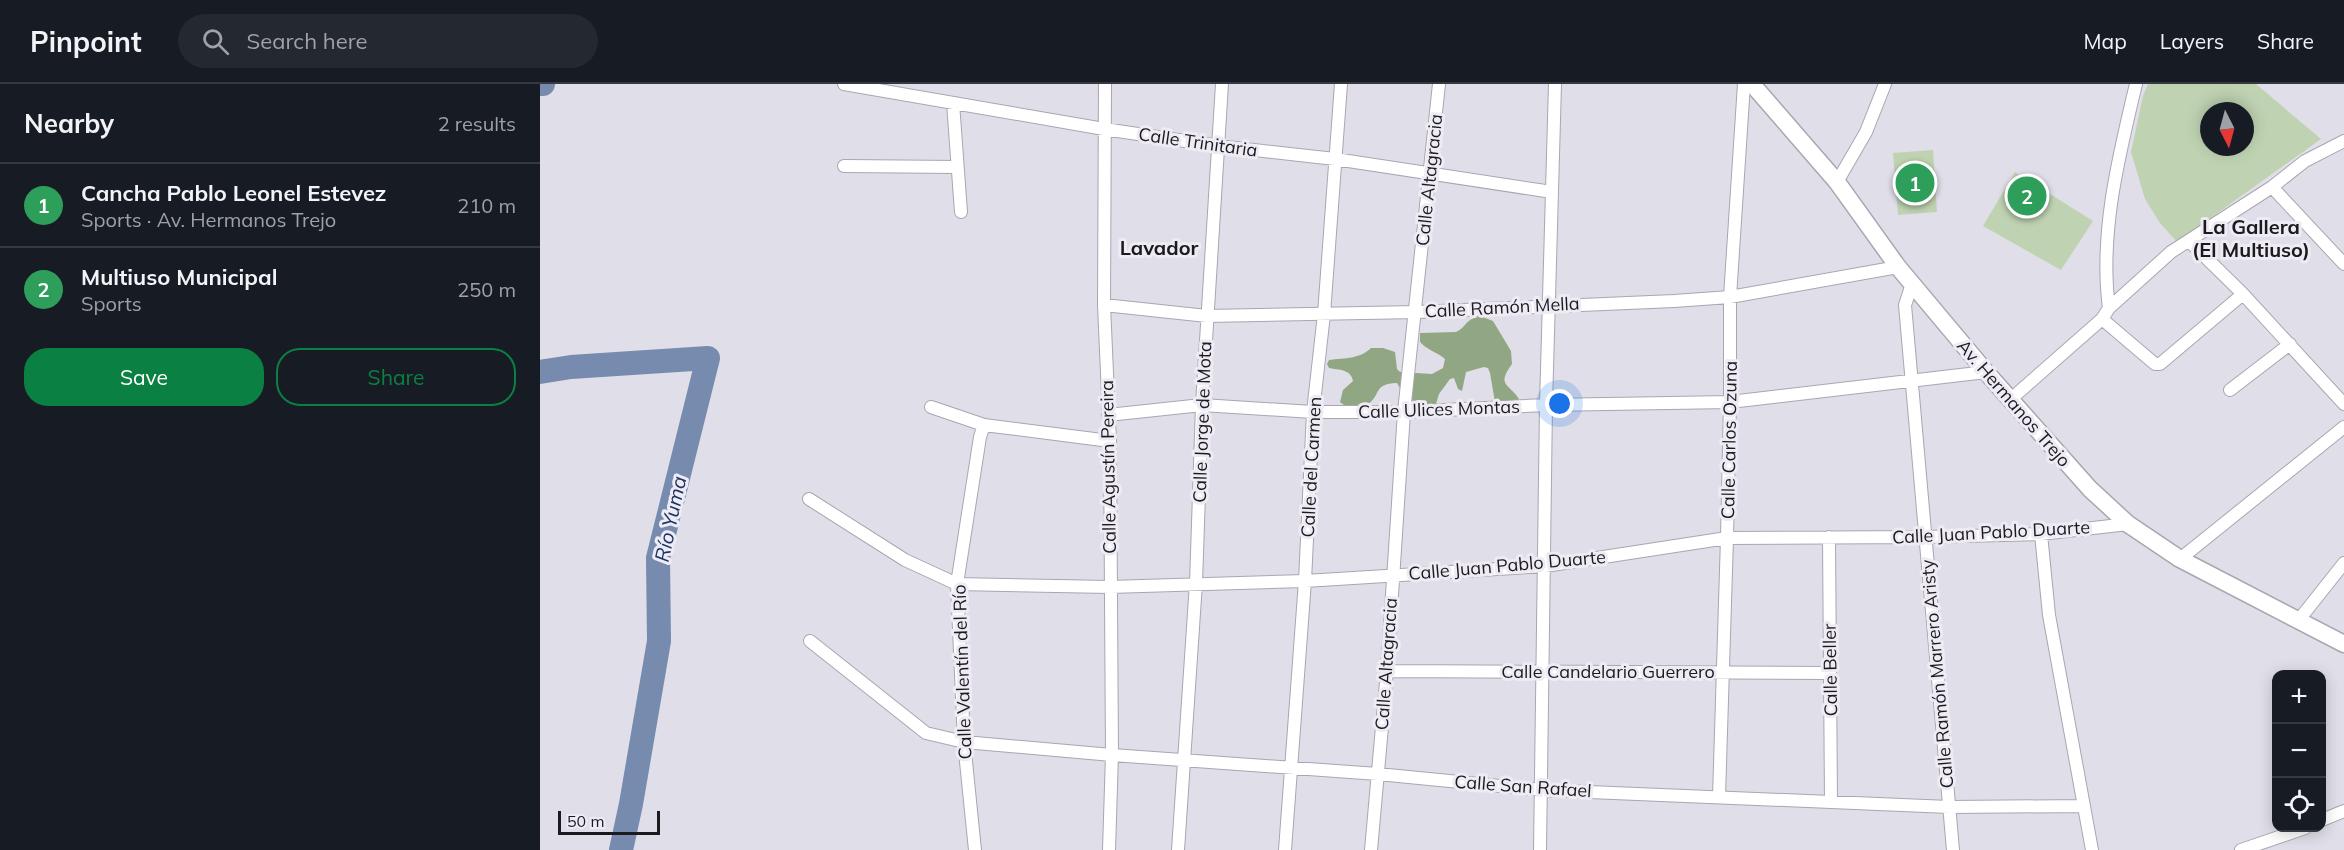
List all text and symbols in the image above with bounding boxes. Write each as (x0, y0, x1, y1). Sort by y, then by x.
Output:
search box (178, 14, 598, 68)
text: Pinpoint (30, 24, 142, 59)
icon: search (199, 25, 232, 58)
text: Search here (247, 27, 368, 55)
text: Map (2084, 28, 2127, 54)
text: Layers (2160, 28, 2224, 54)
text: Share (2257, 28, 2314, 54)
north arrow (2200, 102, 2254, 156)
text: Nearby (24, 107, 114, 140)
text: 2 results (438, 111, 516, 136)
street label: Calle Altagracia (1411, 113, 1447, 247)
street label: Calle Trinitaria (1137, 122, 1259, 162)
pin: 1 (1896, 160, 1934, 206)
pin: 2 (2008, 174, 2046, 218)
text: Cancha Pablo Leonel Estevez (81, 179, 386, 207)
text: 1 (38, 193, 50, 218)
text: 210 m (457, 193, 516, 218)
text: Sports · Av. Hermanos Trejo (81, 207, 336, 232)
district label: La Gallera (El Multiuso) (2192, 214, 2310, 262)
district label: Lavador (1120, 235, 1198, 260)
text: Multiuso Municipal (81, 263, 277, 291)
text: 2 (38, 277, 50, 302)
text: 250 m (457, 277, 516, 302)
text: Sports (81, 291, 142, 316)
street label: Calle Ramón Mella (1424, 291, 1580, 323)
street label: Av. Hermanos Trejo (1952, 334, 2076, 472)
street label: Calle Jorge de Mota (1188, 341, 1216, 503)
button: Save (24, 348, 264, 406)
button: Share (276, 348, 516, 406)
street label: Calle Carlos Ozuna (1716, 361, 1742, 519)
street label: Calle Agustín Pereira (1095, 380, 1121, 554)
your location (1545, 389, 1574, 418)
street label: Calle Ulices Montas (1358, 395, 1520, 423)
street label: Calle del Carmen (1296, 396, 1326, 538)
water label: Río Yuma (649, 474, 691, 564)
street label: Calle Juan Pablo Duarte (1892, 515, 2090, 549)
street label: Calle Juan Pablo Duarte (1407, 545, 1607, 585)
street label: Calle Ramón Marrero Aristy (1915, 558, 1958, 789)
street label: Calle Valentín del Río (947, 584, 977, 760)
street label: Calle Altagracia (1370, 597, 1402, 731)
street label: Calle Beller (1818, 623, 1842, 717)
street label: Calle Candelario Guerrero (1501, 660, 1715, 683)
map controls (2272, 670, 2326, 832)
button: + (2272, 670, 2326, 724)
button: − (2272, 724, 2326, 778)
street label: Calle San Rafael (1454, 770, 1592, 802)
button: locate (2272, 778, 2326, 832)
scale bar (558, 808, 660, 836)
text: 50 m (567, 811, 604, 831)

